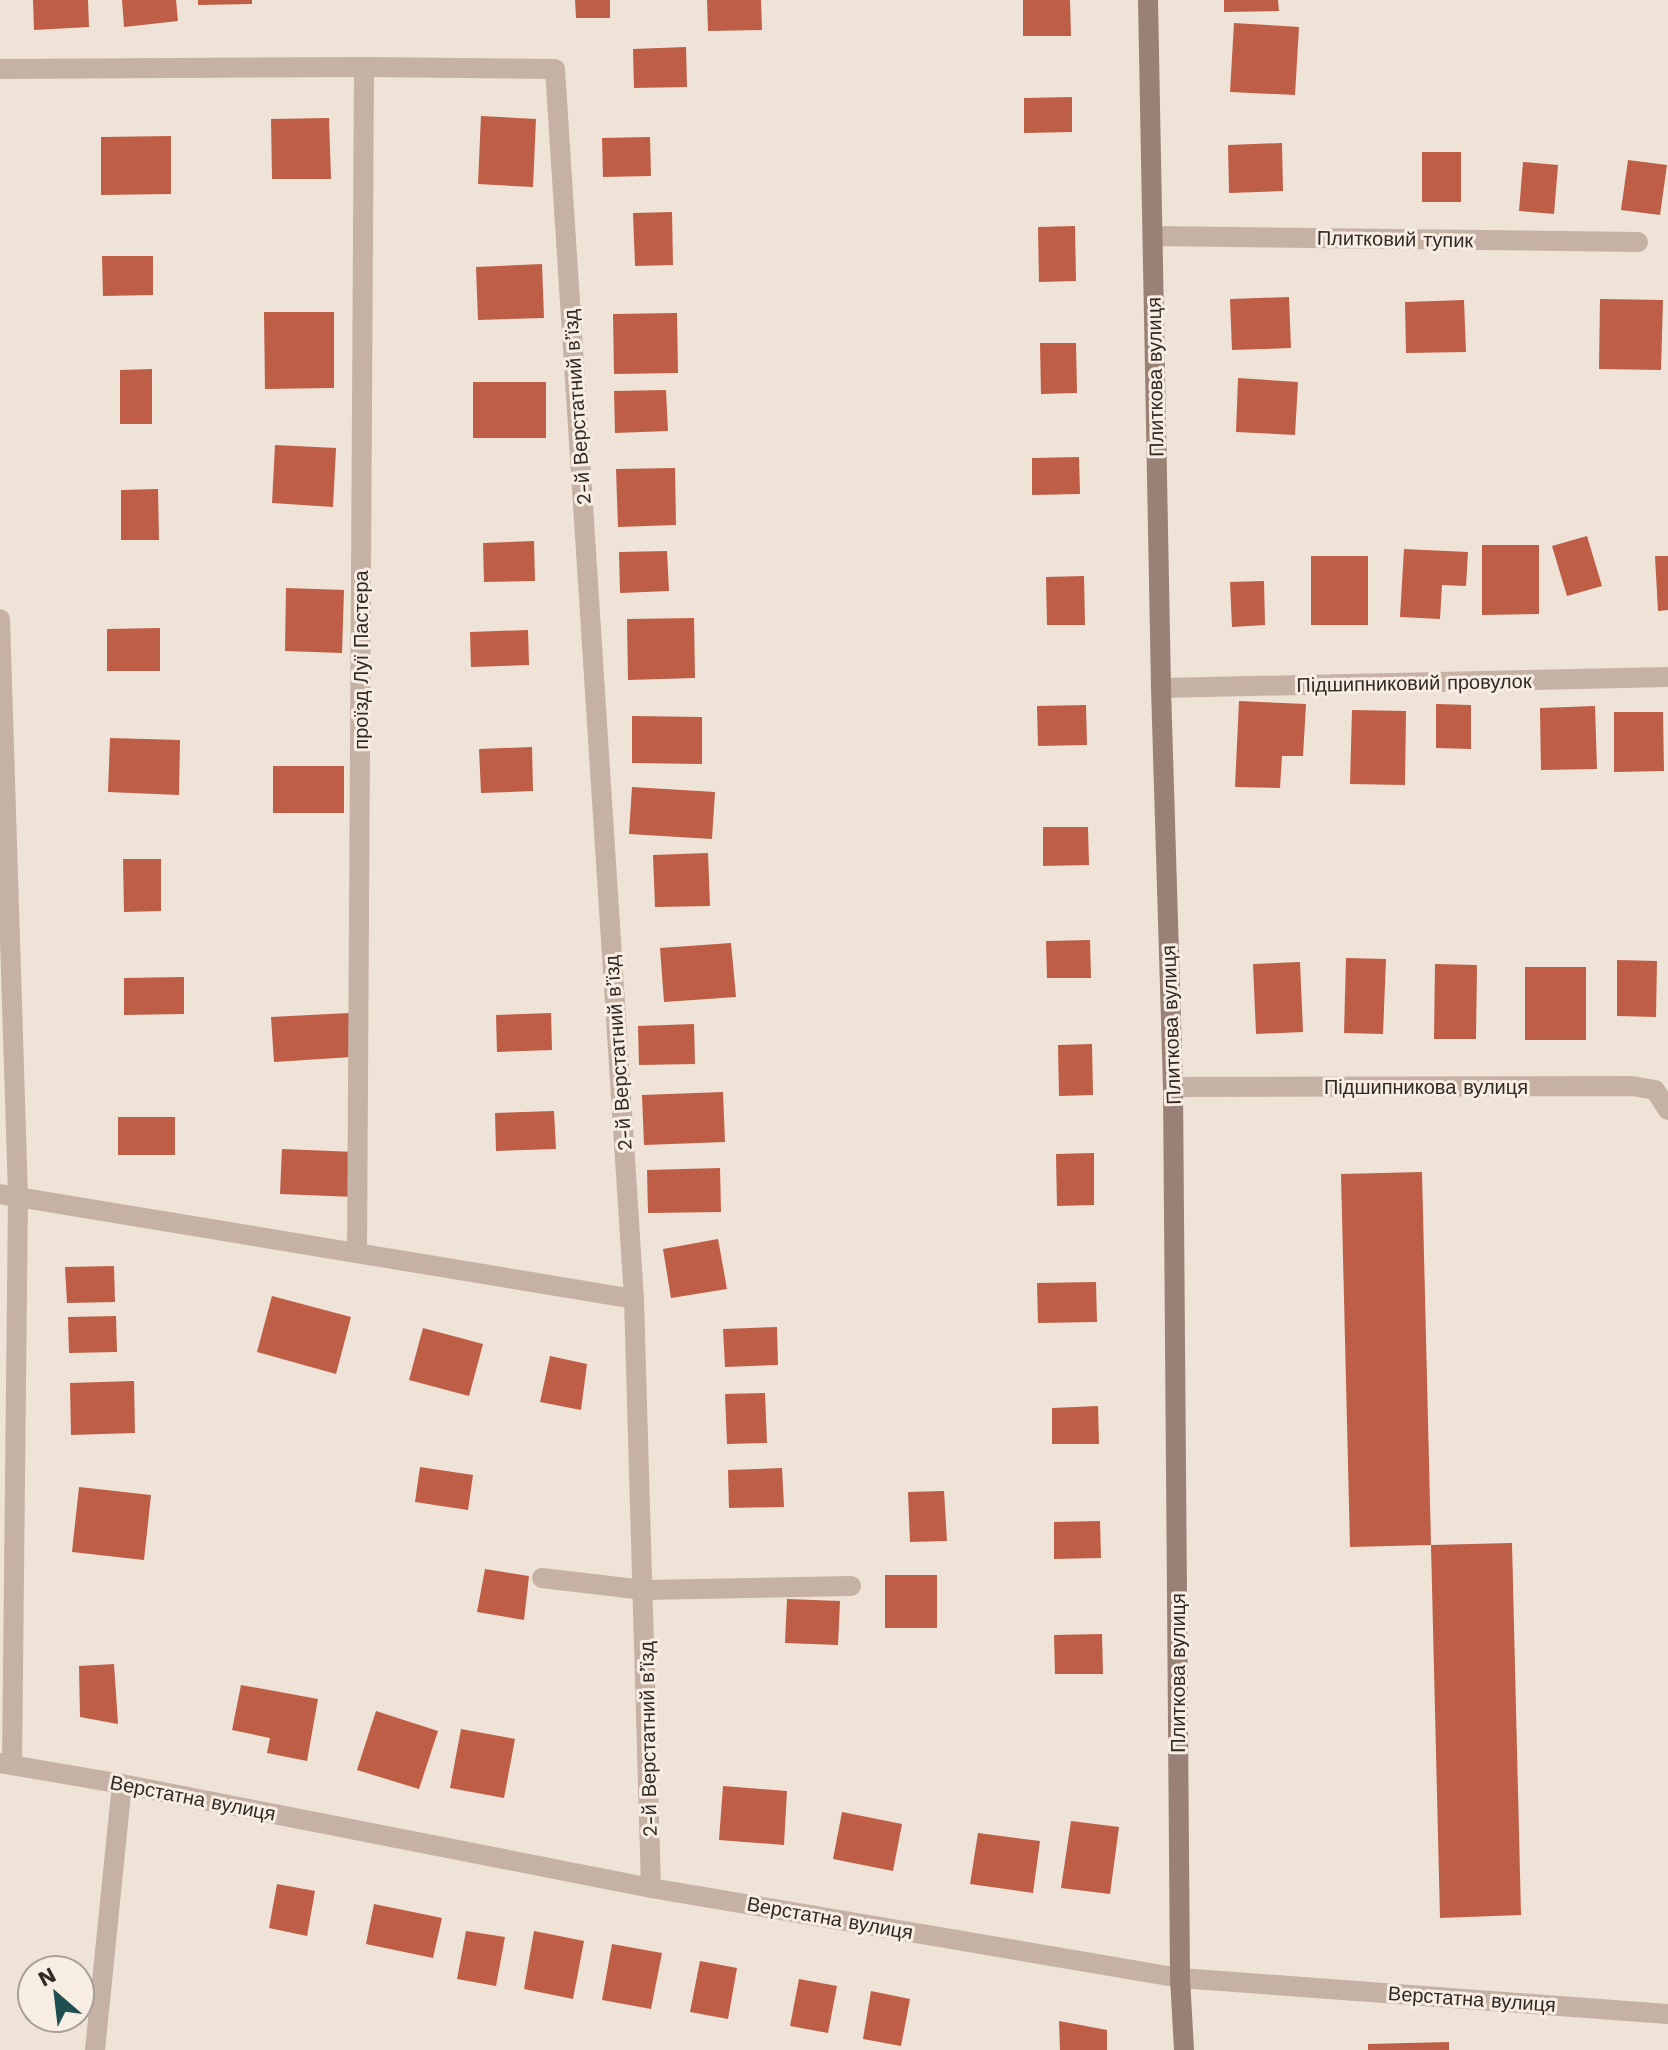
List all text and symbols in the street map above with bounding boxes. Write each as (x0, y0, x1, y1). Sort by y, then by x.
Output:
street label: Плитковий тупик (1317, 226, 1474, 252)
street label: Плиткова вулиця (1142, 297, 1168, 457)
street label: 2-й Верстатний в’їзд (558, 308, 596, 505)
street label: проїзд Луї Пастера (349, 569, 373, 750)
street label: Підшипниковий провулок (1296, 669, 1532, 697)
street label: Плиткова вулиця (1156, 945, 1186, 1105)
street label: 2-й Верстатний в’їзд (599, 954, 637, 1151)
street label: Підшипникова вулиця (1324, 1075, 1528, 1099)
street label: Плиткова вулиця (1166, 1593, 1190, 1753)
street label: 2-й Верстатний в’їзд (634, 1641, 662, 1837)
street label: Верстатна вулиця (108, 1770, 278, 1826)
street label: Верстатна вулиця (745, 1892, 915, 1944)
north arrow (16, 1954, 96, 2034)
text: N (34, 1962, 60, 1992)
street label: Верстатна вулиця (1387, 1981, 1557, 2017)

